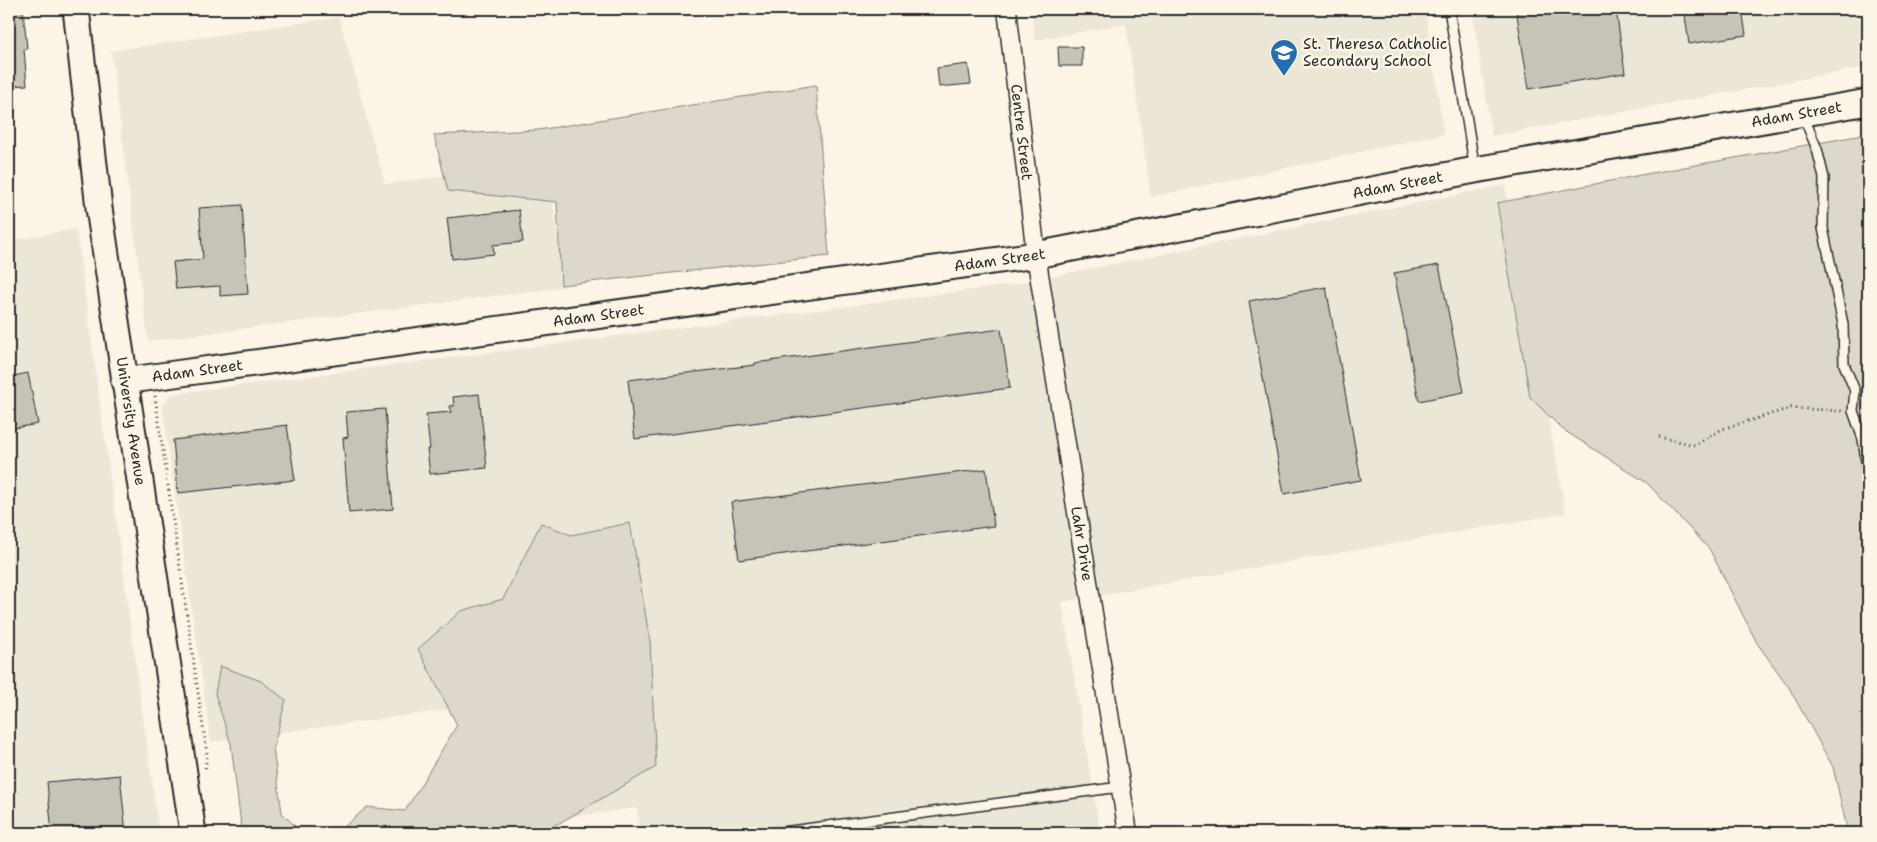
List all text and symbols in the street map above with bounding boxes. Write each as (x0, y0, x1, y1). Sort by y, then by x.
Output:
place label: St. Theresa Catholic Secondary School (1303, 34, 1447, 71)
school or university icon: St. Theresa Catholic Secondary School (1269, 38, 1299, 77)
street label: Centre Street (1006, 83, 1037, 181)
street label: Adam Street (1749, 97, 1843, 132)
street label: Adam Street (1351, 166, 1445, 204)
street label: Adam Street (953, 243, 1047, 276)
street label: Adam Street (552, 299, 645, 332)
street label: Adam Street (150, 355, 244, 387)
street label: University Avenue (112, 356, 151, 487)
street label: Lahr Drive (1066, 505, 1098, 583)

